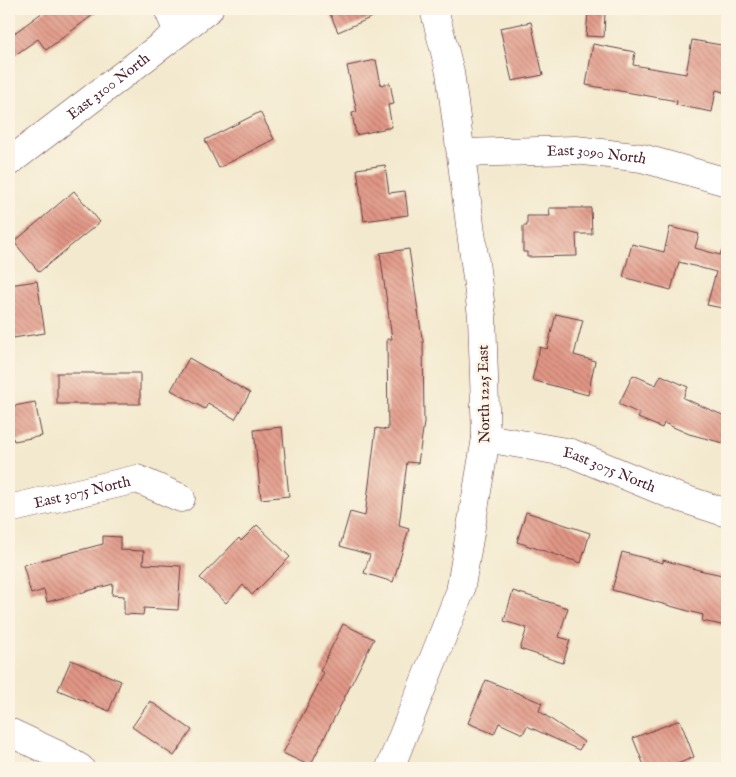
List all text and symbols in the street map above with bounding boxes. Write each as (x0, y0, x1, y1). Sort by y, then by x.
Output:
street label: East 3100 North (63, 48, 153, 124)
street label: East 3090 North (547, 140, 649, 168)
street label: North 1225 East (474, 345, 494, 443)
street label: East 3075 North (562, 442, 659, 497)
street label: East 3075 North (32, 471, 132, 512)

